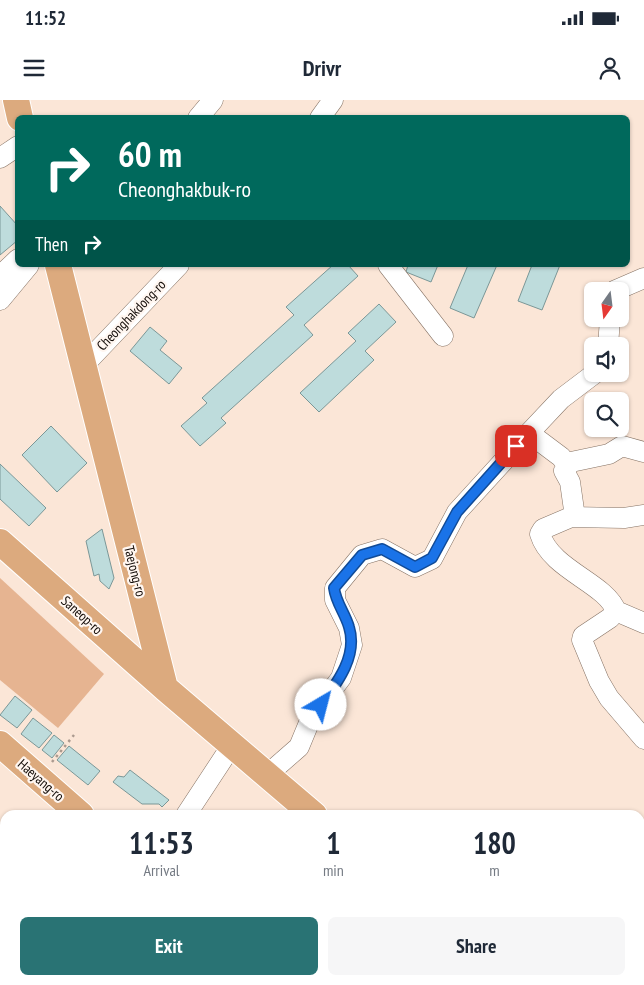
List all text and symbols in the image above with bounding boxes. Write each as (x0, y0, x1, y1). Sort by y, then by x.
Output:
text: 11:52 (25, 6, 66, 30)
icon: menu (20, 54, 48, 82)
text: Drivr (303, 54, 341, 82)
icon: person (596, 54, 624, 82)
text: 60 m (118, 131, 182, 177)
icon: right (35, 135, 100, 200)
text: Cheonghakbuk-ro (118, 175, 251, 203)
icon: right (78, 230, 106, 258)
text: Then (35, 232, 68, 256)
street label: Cheonghakdong-ro (93, 276, 169, 354)
north arrow (584, 282, 629, 328)
map controls (584, 282, 629, 437)
button: sound (584, 337, 629, 382)
button: search (584, 392, 629, 437)
pin (495, 425, 537, 467)
icon: arrive (502, 432, 530, 460)
street label: Taejong-ro (120, 544, 150, 598)
street label: Saneop-ro (58, 592, 106, 638)
position arrow (294, 678, 346, 730)
street label: Haeyang-ro (14, 755, 68, 805)
text: 11:53 (129, 823, 194, 862)
text: 1 (326, 823, 341, 862)
text: 180 (473, 823, 516, 862)
text: Arrival (143, 860, 180, 880)
text: min (323, 860, 344, 880)
text: m (489, 860, 500, 880)
button: Exit (20, 917, 318, 975)
button: Share (328, 917, 625, 975)

